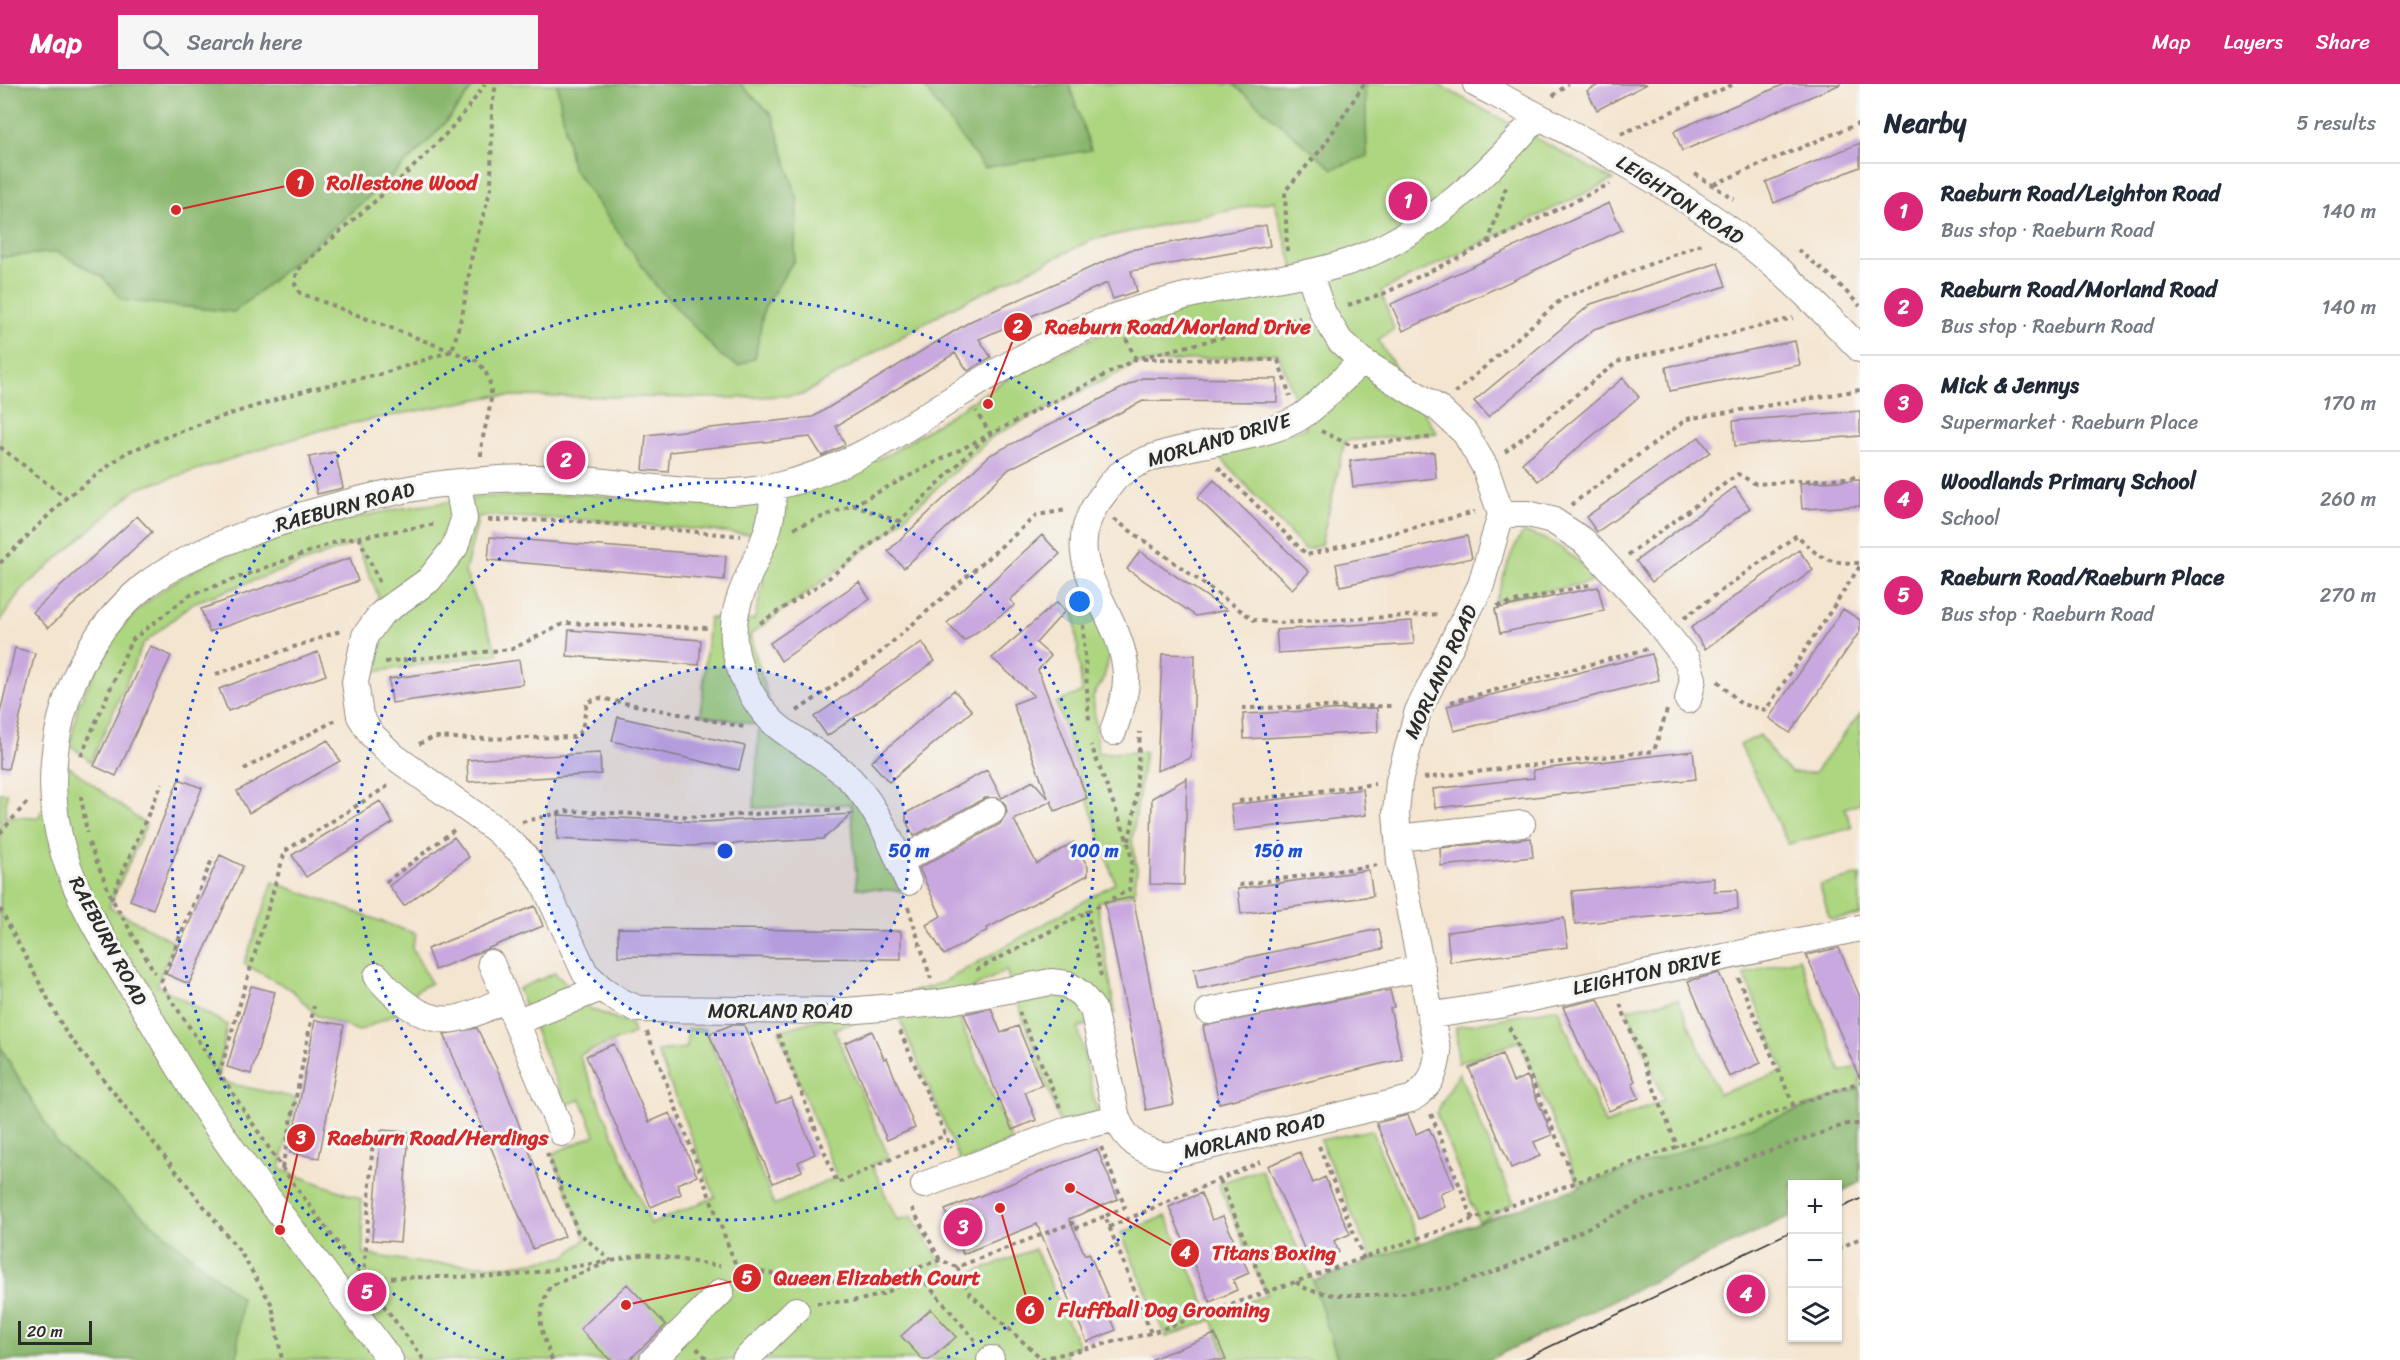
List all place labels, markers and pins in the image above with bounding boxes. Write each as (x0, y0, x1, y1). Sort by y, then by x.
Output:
callout: Rollestone Wood (285, 163, 490, 202)
pin: 1 (1388, 178, 1428, 224)
callout: Raeburn Road/Morland Drive (1003, 307, 1323, 346)
pin: 2 (546, 438, 586, 482)
centre of rings (715, 841, 735, 861)
callout: Raeburn Road/Herdings (286, 1118, 560, 1157)
pin: 3 (944, 1204, 982, 1250)
callout: Titans Boxing (1170, 1233, 1349, 1272)
callout: Queen Elizabeth Court (732, 1258, 992, 1297)
pin: 5 (348, 1270, 386, 1314)
pin: 4 (1726, 1272, 1766, 1316)
callout: Fluffball Dog Grooming (1015, 1290, 1282, 1329)

